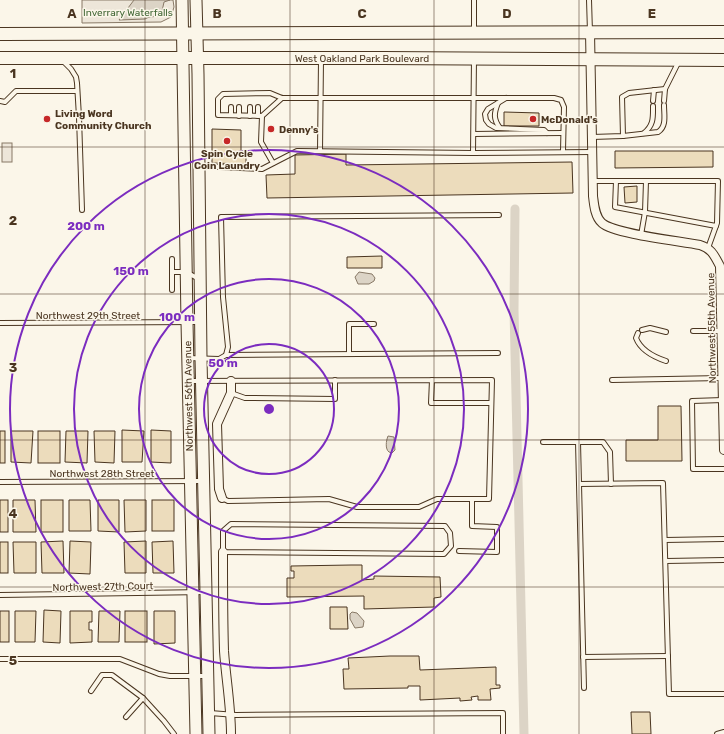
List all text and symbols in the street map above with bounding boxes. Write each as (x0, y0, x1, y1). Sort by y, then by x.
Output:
text: A (67, 6, 77, 21)
text: B (212, 6, 222, 21)
text: C (357, 6, 367, 21)
text: D (502, 6, 512, 21)
text: E (648, 6, 656, 21)
park label: Inverrary Waterfalls (83, 7, 173, 19)
street label: West Oakland Park Boulevard (295, 53, 429, 65)
text: 1 (10, 66, 16, 81)
place label: Living Word Community Church (55, 108, 152, 132)
marker: Living Word Community Church (42, 114, 52, 124)
marker: McDonald's (528, 114, 538, 124)
place label: McDonald's (541, 114, 598, 126)
marker: Denny's (266, 124, 276, 134)
place label: Denny's (279, 124, 319, 136)
marker: Spin Cycle Coin Laundry (222, 136, 232, 146)
place label: Spin Cycle Coin Laundry (194, 148, 260, 172)
text: 2 (9, 213, 17, 228)
text: 200 m (67, 219, 105, 233)
text: 150 m (113, 264, 149, 278)
street label: Northwest 55th Avenue (705, 272, 719, 383)
street label: Northwest 29th Street (36, 310, 140, 322)
text: 100 m (159, 310, 195, 324)
street label: Northwest 56th Avenue (182, 340, 196, 451)
text: 50 m (208, 356, 238, 370)
text: 3 (9, 360, 18, 375)
centre of rings (262, 402, 276, 416)
street label: Northwest 28th Street (50, 468, 155, 480)
text: 4 (9, 506, 18, 521)
street label: Northwest 27th Court (52, 580, 154, 594)
text: 5 (9, 653, 17, 668)

